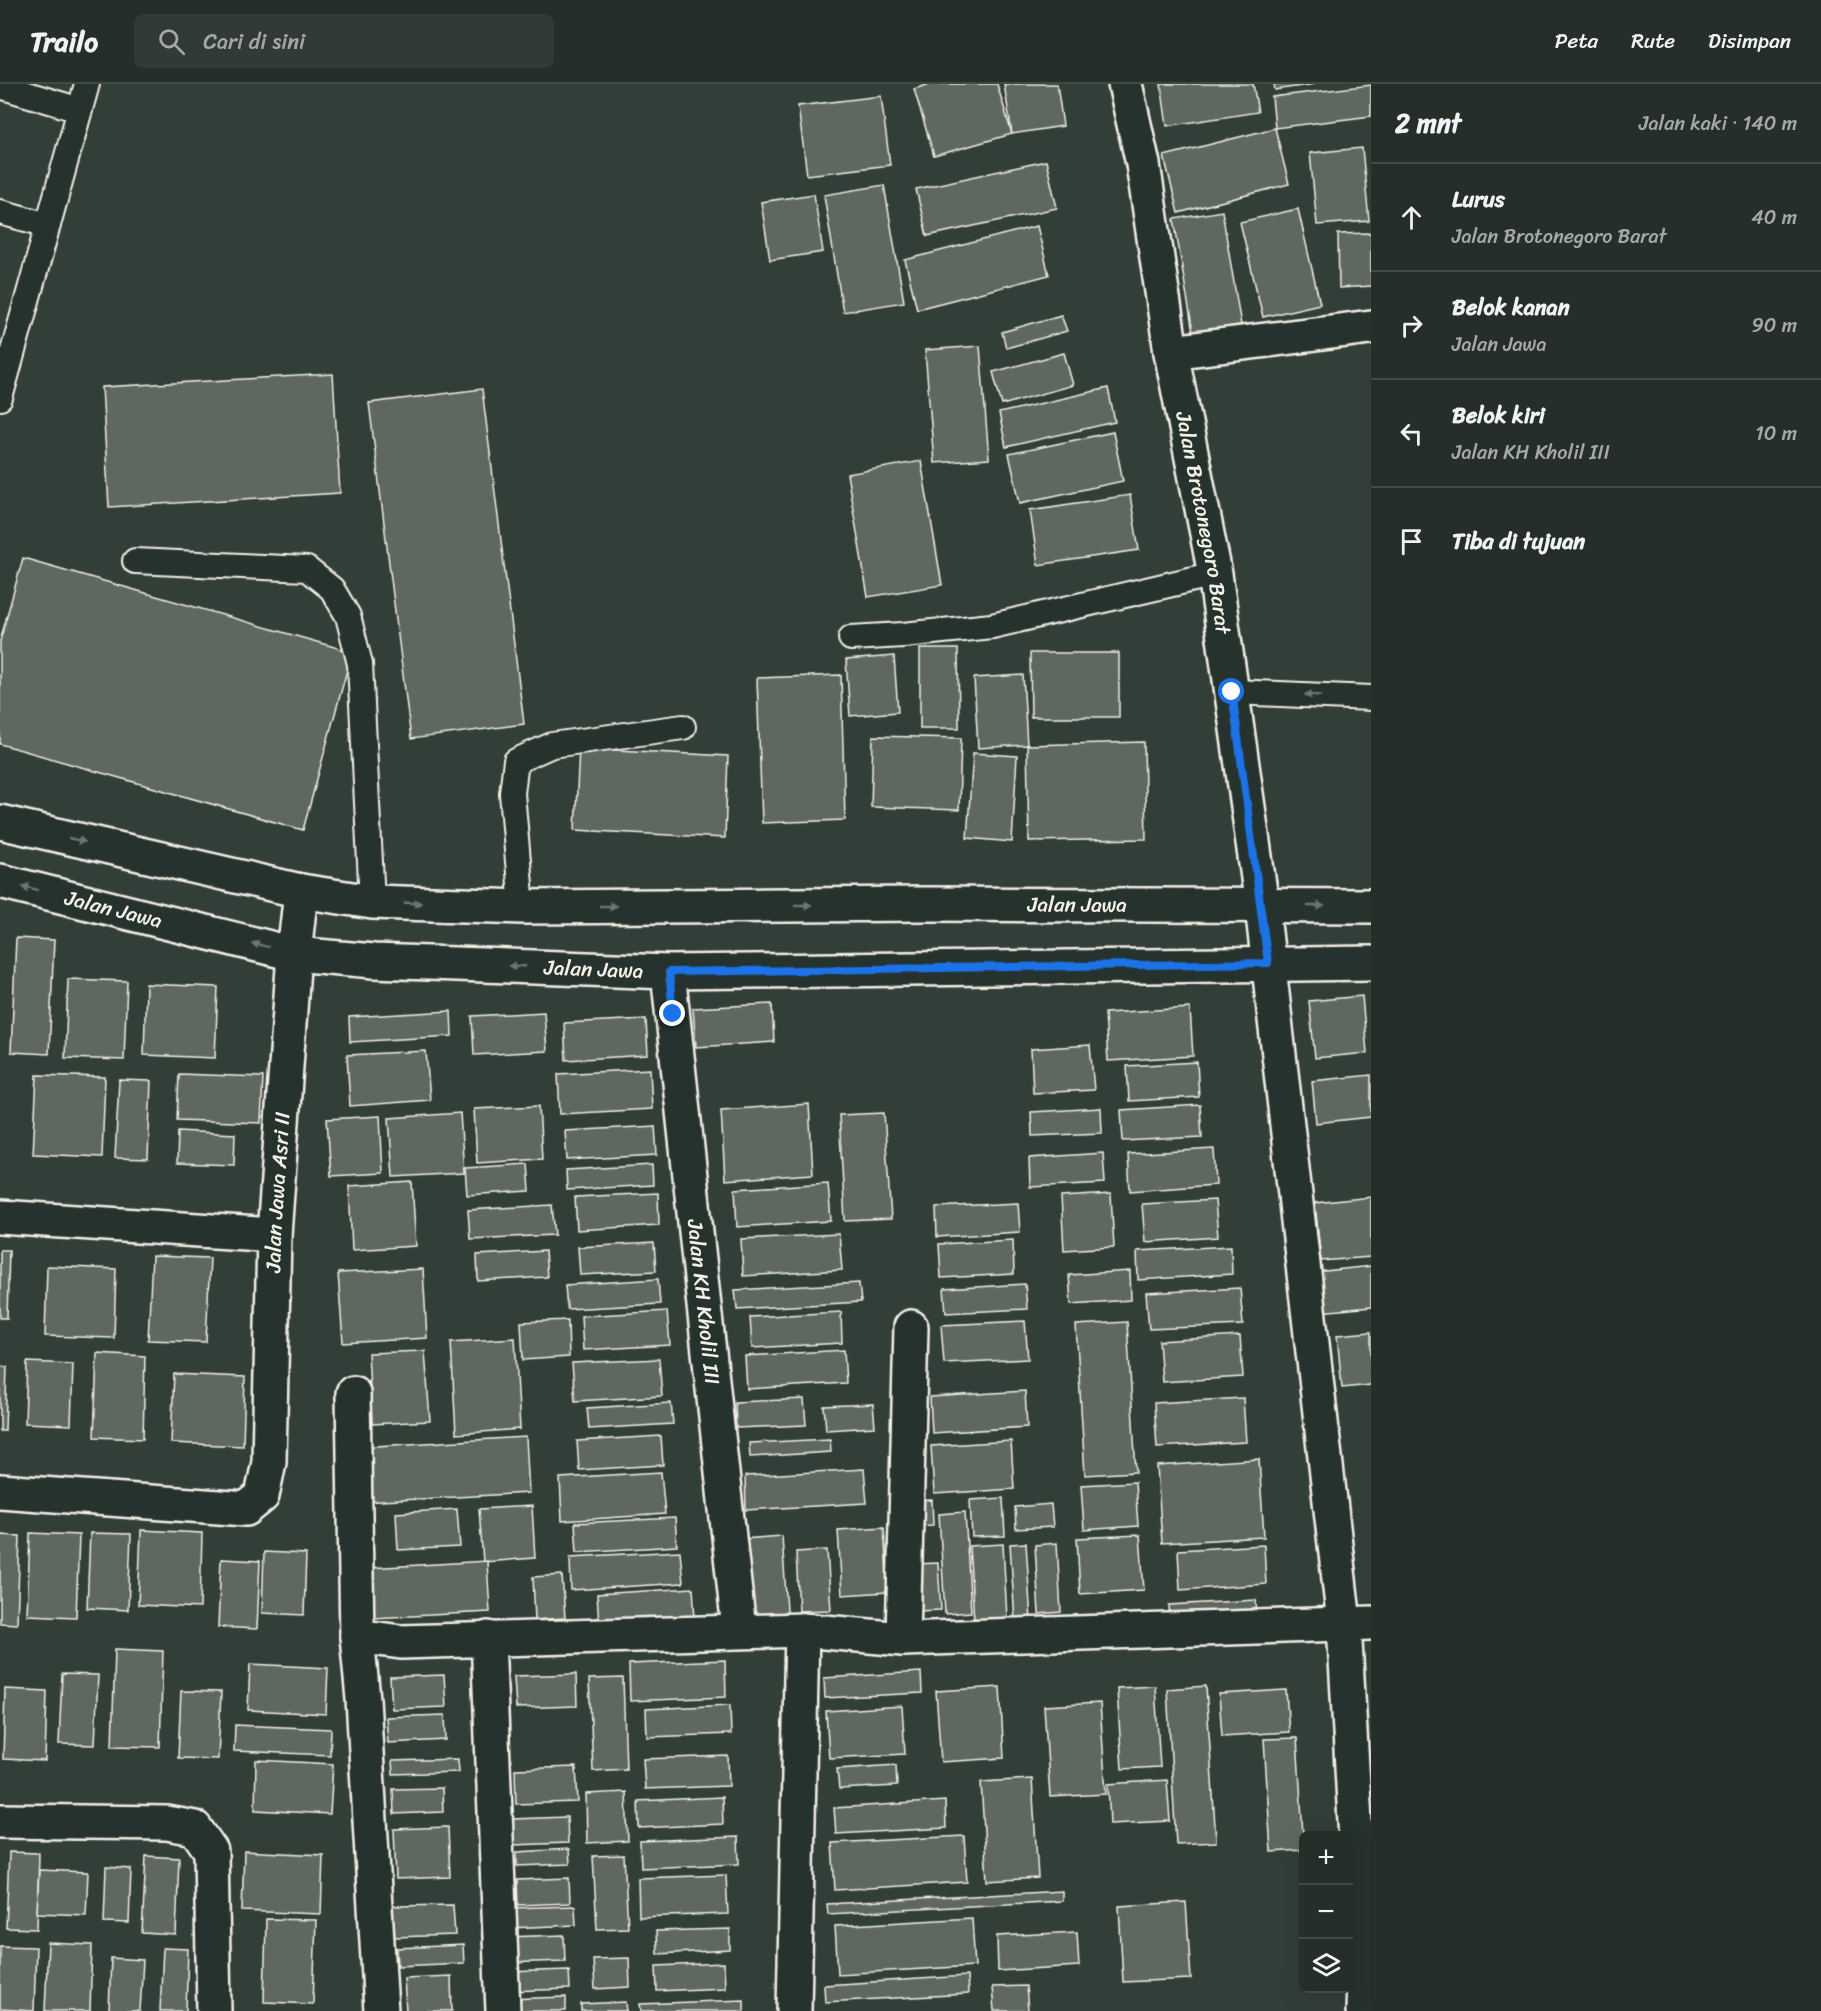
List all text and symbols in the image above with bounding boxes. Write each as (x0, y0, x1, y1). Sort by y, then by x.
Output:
search box (134, 14, 554, 68)
text: Trailo (30, 17, 98, 66)
text: Cari di sini (203, 22, 305, 61)
text: Peta (1555, 22, 1598, 60)
text: Rute (1631, 22, 1675, 60)
text: Disimpan (1708, 22, 1791, 60)
icon: search (155, 25, 188, 58)
text: 2 mnt (1395, 100, 1461, 146)
text: Jalan kaki · 140 m (1639, 106, 1797, 141)
text: Lurus (1452, 180, 1505, 219)
text: 40 m (1751, 200, 1797, 235)
icon: ahead (1395, 201, 1428, 234)
text: Jalan Brotonegoro Barat (1452, 219, 1667, 254)
text: Belok kanan (1452, 288, 1570, 327)
text: 90 m (1752, 308, 1797, 343)
icon: right (1395, 309, 1428, 342)
text: Jalan Jawa (1452, 327, 1546, 362)
text: Belok kiri (1452, 396, 1545, 435)
street label: Jalan Brotonegoro Barat (1164, 407, 1242, 638)
text: 10 m (1755, 416, 1797, 451)
icon: left (1395, 417, 1428, 450)
text: Jalan KH Kholil III (1452, 435, 1610, 470)
text: Tiba di tujuan (1452, 522, 1585, 561)
icon: arrive (1395, 525, 1428, 558)
route start (1218, 678, 1244, 704)
one-way arrow (1303, 691, 1322, 700)
one-way arrow (68, 836, 87, 845)
street label: Jalan Jawa (60, 879, 167, 940)
one-way arrow (21, 883, 39, 893)
street label: Jalan Jawa (1027, 885, 1127, 924)
one-way arrow (403, 898, 422, 908)
one-way arrow (793, 900, 812, 910)
one-way arrow (598, 901, 617, 911)
one-way arrow (1307, 901, 1326, 911)
one-way arrow (251, 940, 269, 950)
street label: Jalan Jawa (542, 948, 644, 990)
one-way arrow (507, 962, 526, 971)
route end (659, 1000, 685, 1026)
street label: Jalan Jawa Asri II (254, 1110, 302, 1274)
street label: Jalan KH Kholil III (676, 1217, 731, 1387)
map controls (1299, 1831, 1353, 1993)
button: + (1299, 1831, 1353, 1885)
button: − (1299, 1885, 1353, 1939)
button: layers (1299, 1939, 1353, 1993)

